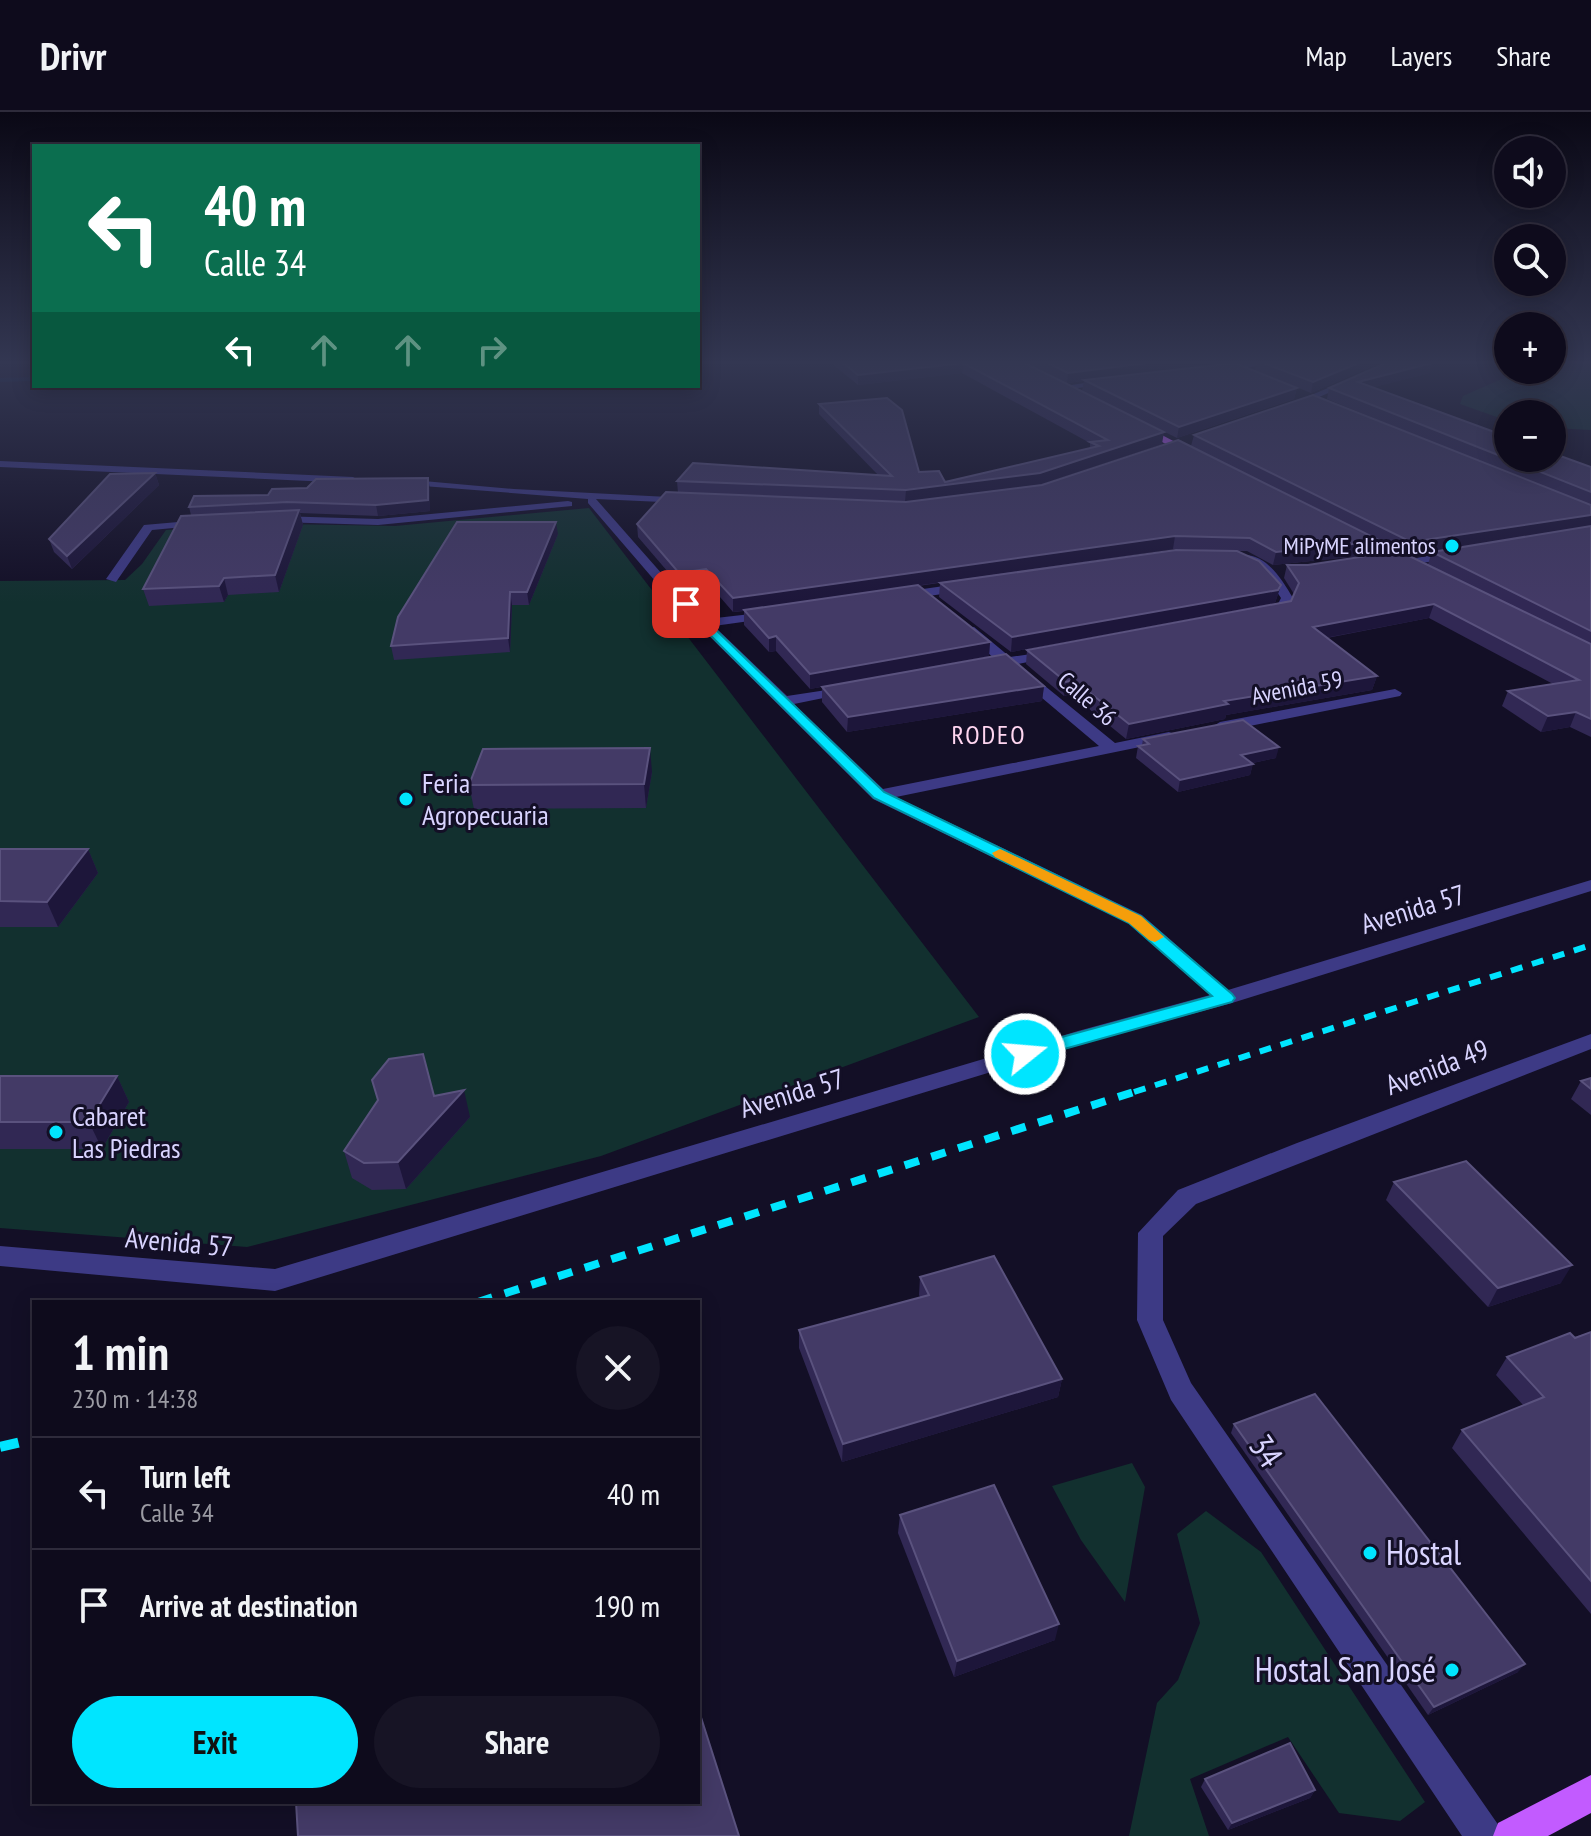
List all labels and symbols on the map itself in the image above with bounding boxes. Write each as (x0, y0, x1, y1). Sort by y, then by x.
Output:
place label: MiPyME alimentos (1284, 530, 1436, 561)
marker: MiPyME alimentos (1443, 537, 1461, 555)
pin (652, 570, 720, 638)
street label: Avenida 59 (1249, 663, 1345, 712)
street label: Calle 36 (1051, 665, 1123, 733)
district label: RODEO (951, 718, 1027, 751)
place label: Feria Agropecuaria (422, 764, 549, 833)
marker: Feria Agropecuaria (397, 790, 415, 808)
street label: Avenida 57 (1356, 875, 1470, 942)
position arrow (983, 1012, 1067, 1096)
street label: Avenida 49 (1380, 1030, 1494, 1103)
street label: Avenida 57 (735, 1059, 849, 1126)
place label: Cabaret Las Piedras (72, 1097, 181, 1166)
marker: Cabaret Las Piedras (47, 1123, 65, 1141)
street label: Avenida 57 (124, 1218, 234, 1265)
street label: 34 (1240, 1425, 1294, 1475)
place label: Hostal (1386, 1530, 1461, 1574)
marker: Hostal (1361, 1544, 1379, 1562)
place label: Hostal San José (1255, 1647, 1436, 1691)
marker: Hostal San José (1443, 1661, 1461, 1679)

